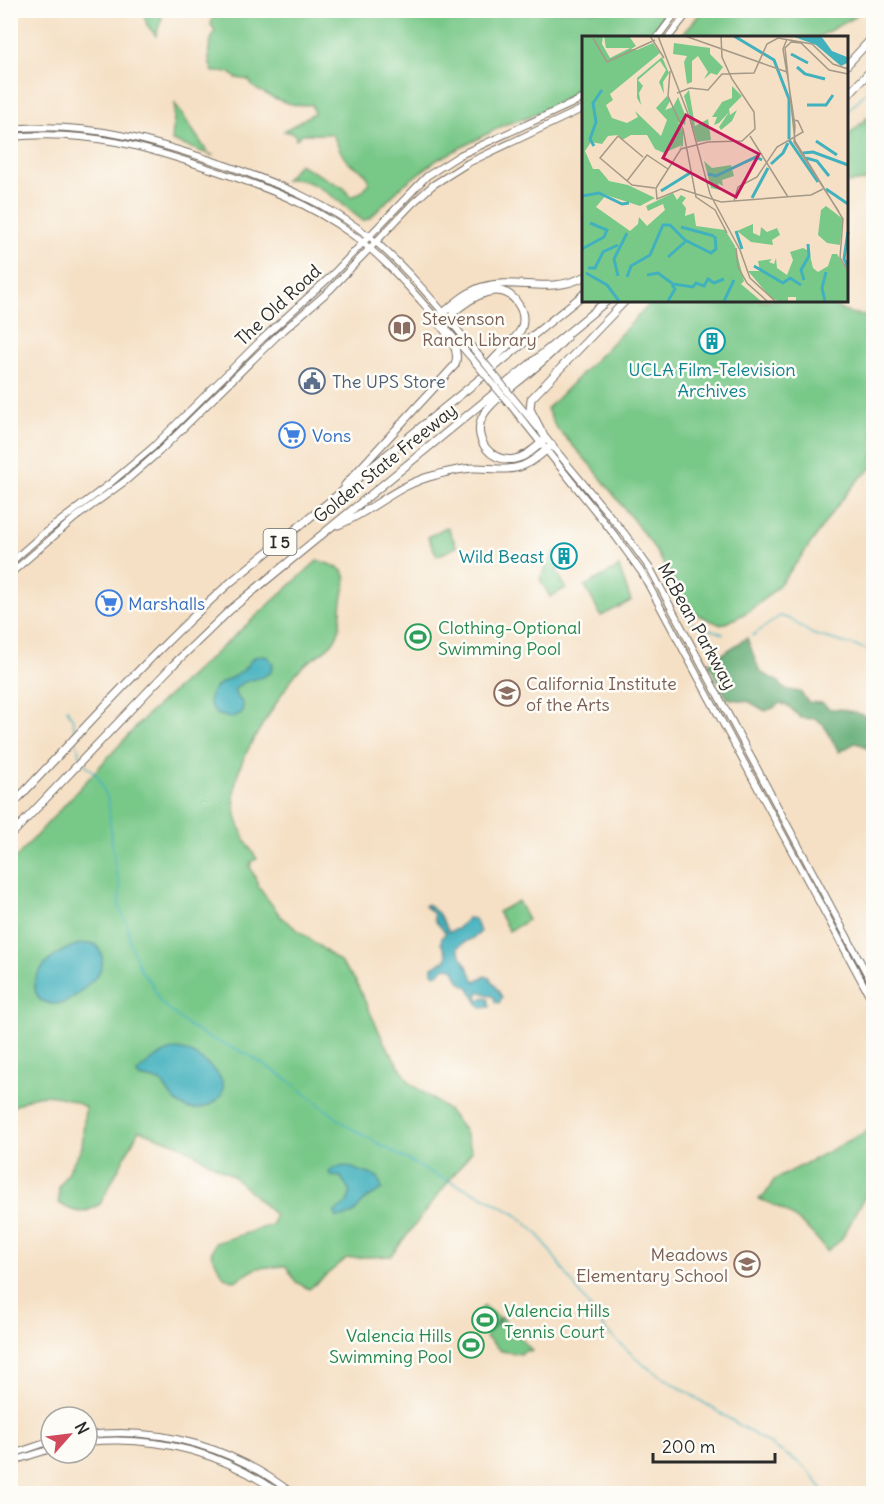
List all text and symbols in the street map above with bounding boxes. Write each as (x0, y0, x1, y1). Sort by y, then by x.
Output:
inset map (582, 36, 848, 302)
street label: The Old Road (230, 259, 326, 351)
place label: Stevenson Ranch Library (422, 307, 537, 351)
library icon: Stevenson Ranch Library (387, 313, 417, 343)
building icon: UCLA Film-Television Archives (697, 326, 727, 356)
place label: UCLA Film-Television Archives (628, 358, 796, 402)
public building icon: The UPS Store (297, 366, 327, 396)
place label: The UPS Store (332, 370, 446, 393)
street label: Golden State Freeway (309, 398, 461, 528)
supermarket icon: Vons (277, 420, 307, 450)
place label: Vons (312, 424, 351, 447)
road number: I 5 (264, 529, 296, 555)
building icon: Wild Beast (549, 541, 579, 571)
place label: Wild Beast (459, 545, 544, 568)
street label: McBean Parkway (653, 558, 741, 694)
supermarket icon: Marshalls (94, 588, 124, 618)
place label: Marshalls (128, 592, 205, 615)
place label: Clothing-Optional Swimming Pool (438, 616, 581, 660)
sports icon: Clothing-Optional Swimming Pool (403, 622, 433, 652)
place label: California Institute of the Arts (526, 672, 677, 716)
school or university icon: California Institute of the Arts (492, 678, 522, 708)
place label: Meadows Elementary School (576, 1243, 728, 1287)
school or university icon: Meadows Elementary School (732, 1249, 762, 1279)
place label: Valencia Hills Tennis Court (504, 1299, 610, 1343)
sports icon: Valencia Hills Tennis Court (470, 1305, 500, 1335)
place label: Valencia Hills Swimming Pool (329, 1324, 452, 1368)
sports icon: Valencia Hills Swimming Pool (456, 1330, 486, 1360)
north arrow (39, 1405, 99, 1465)
text: N (71, 1418, 94, 1438)
scale bar (653, 1426, 774, 1464)
text: 200 m (662, 1435, 716, 1458)

